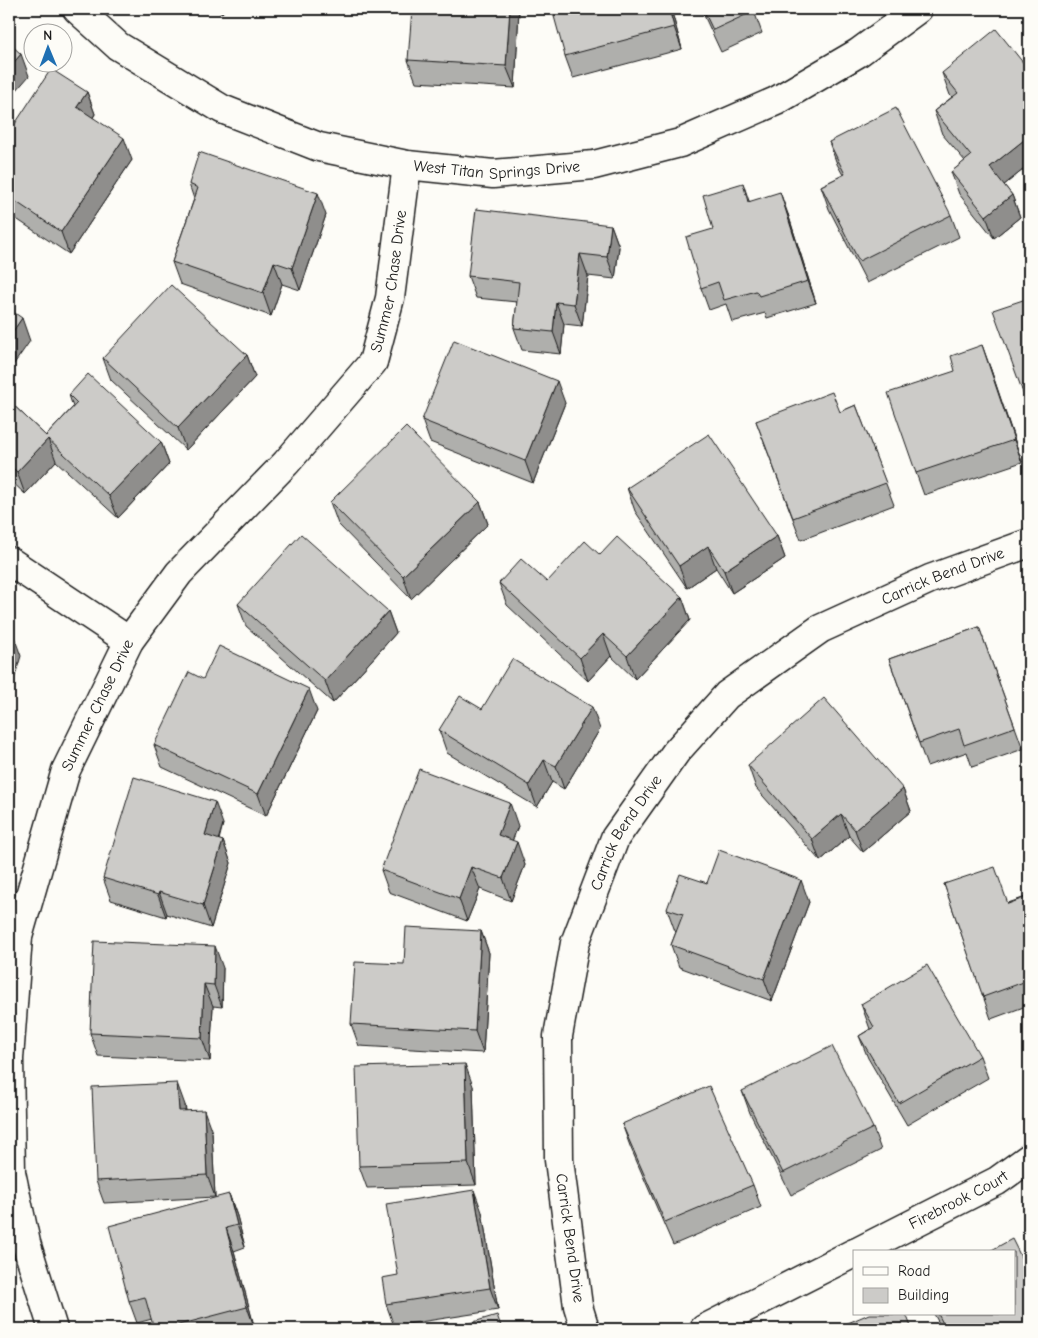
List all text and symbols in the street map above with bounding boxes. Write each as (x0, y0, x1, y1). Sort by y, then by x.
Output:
north arrow (22, 22, 72, 72)
text: N (43, 27, 52, 44)
street label: West Titan Springs Drive (413, 157, 581, 183)
street label: Summer Chase Drive (367, 209, 410, 354)
street label: Carrick Bend Drive (879, 544, 1007, 609)
street label: Summer Chase Drive (58, 636, 137, 774)
street label: Carrick Bend Drive (587, 772, 666, 893)
street label: Firebrook Court (906, 1167, 1012, 1233)
street label: Carrick Bend Drive (552, 1172, 588, 1304)
legend (853, 1250, 1016, 1316)
text: Road (898, 1262, 930, 1280)
text: Building (898, 1286, 949, 1304)

